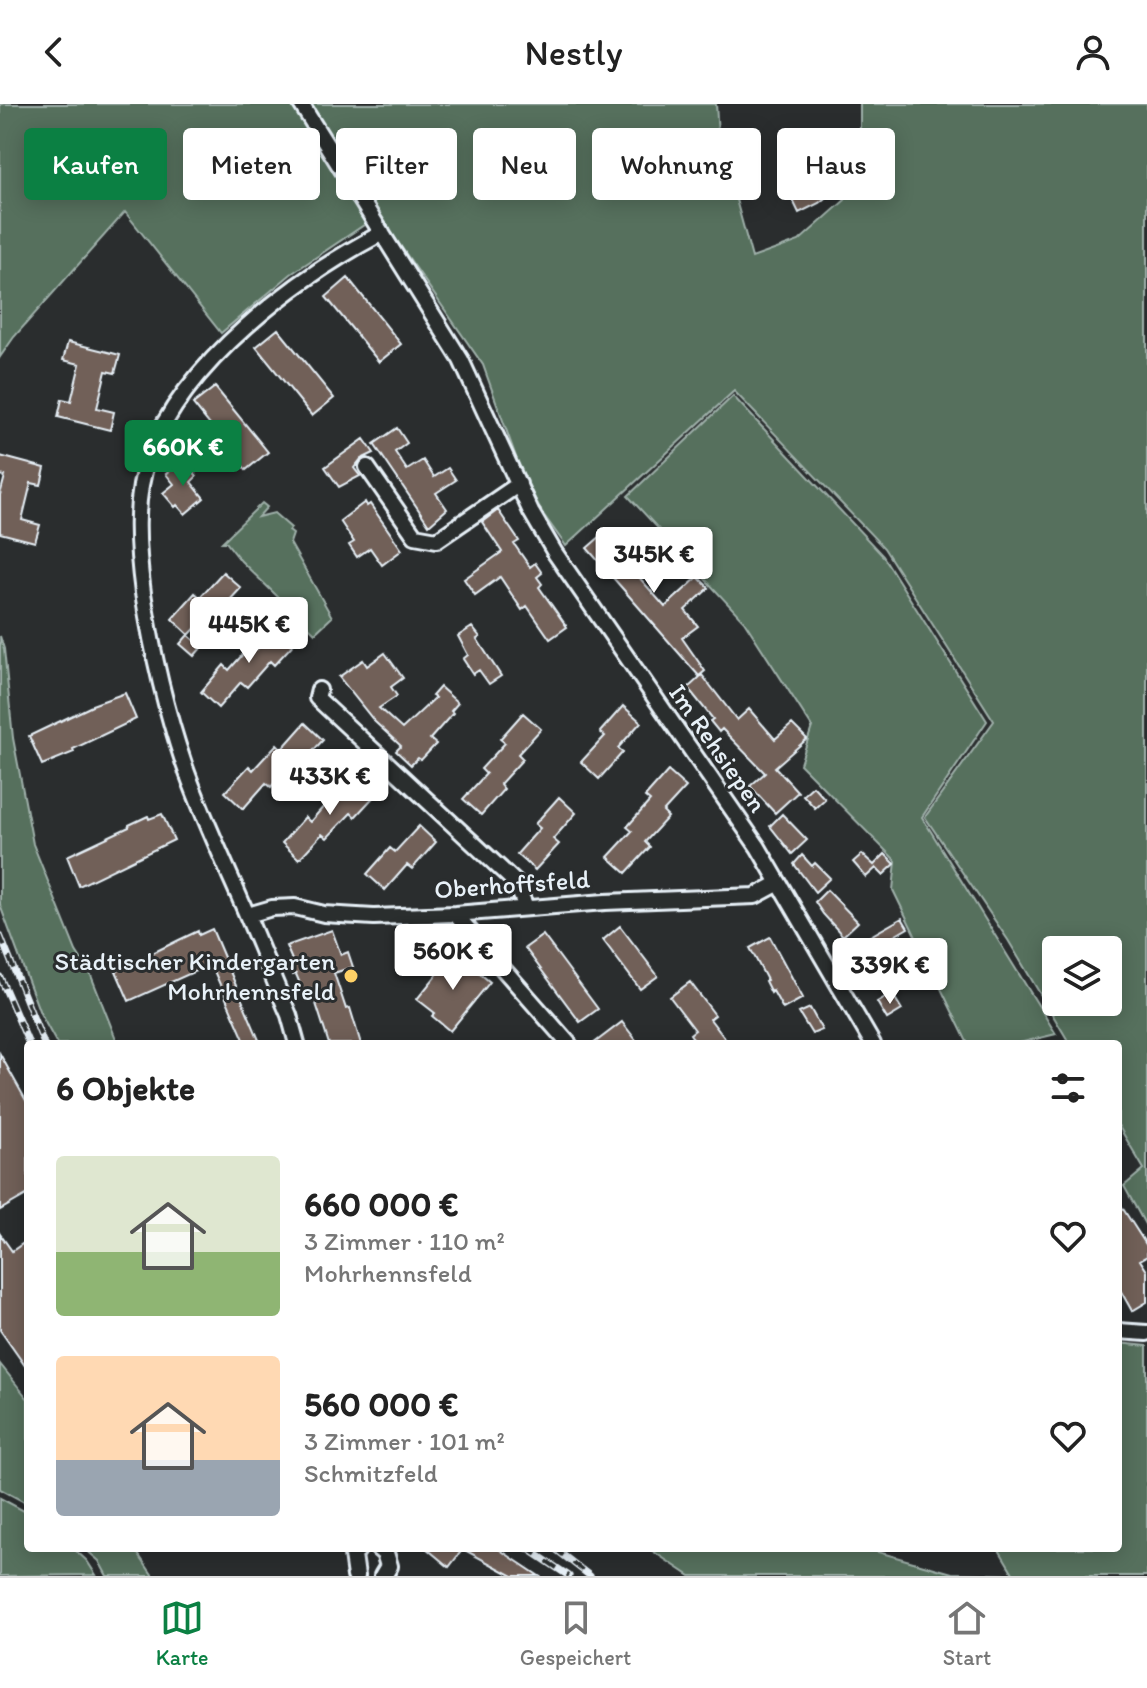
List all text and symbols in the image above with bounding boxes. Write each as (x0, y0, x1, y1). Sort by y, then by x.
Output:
icon: back (32, 30, 76, 74)
icon: person (1071, 30, 1115, 74)
text: Nestly (524, 31, 623, 74)
chip: Kaufen (24, 128, 167, 200)
chip: Mieten (183, 128, 320, 200)
chip: Filter (336, 128, 457, 200)
chip: Neu (473, 128, 576, 200)
chip: Wohnung (592, 128, 761, 200)
chip: Haus (777, 128, 895, 200)
pin: 660K € (118, 420, 248, 488)
text: 660K € (143, 430, 223, 462)
pin: 345K € (589, 527, 719, 595)
text: 345K € (614, 537, 694, 569)
pin: 445K € (184, 597, 314, 665)
text: 445K € (208, 607, 290, 639)
street label: Im Rehsiepen (662, 678, 774, 819)
pin: 433K € (265, 749, 395, 817)
text: 433K € (289, 759, 371, 791)
street label: Oberhoffsfeld (433, 863, 592, 905)
pin: 560K € (388, 924, 518, 992)
text: 560K € (413, 934, 493, 966)
map controls (1042, 936, 1122, 1016)
button: layers (1042, 936, 1122, 1016)
pin: 339K € (825, 938, 955, 1006)
place label: Städtischer Kindergarten Mohrhennsfeld (55, 945, 335, 1007)
text: 339K € (850, 948, 930, 980)
marker: Städtischer Kindergarten Mohrhennsfeld (342, 967, 360, 985)
icon: filters (1046, 1066, 1090, 1110)
text: 6 Objekte (56, 1068, 195, 1109)
text: 660 000 € (304, 1184, 458, 1225)
icon: home (120, 1188, 216, 1284)
icon: heart (1046, 1214, 1090, 1258)
text: 3 Zimmer · 110 m² (304, 1225, 505, 1257)
text: Mohrhennsfeld (304, 1257, 472, 1289)
text: 560 000 € (304, 1384, 458, 1425)
icon: home (120, 1388, 216, 1484)
icon: heart (1046, 1414, 1090, 1458)
text: 3 Zimmer · 101 m² (304, 1425, 505, 1457)
text: Schmitzfeld (304, 1457, 438, 1489)
tab: Karte (156, 1596, 209, 1671)
tab: Gespeichert (520, 1596, 631, 1671)
tab: Start (943, 1596, 991, 1671)

